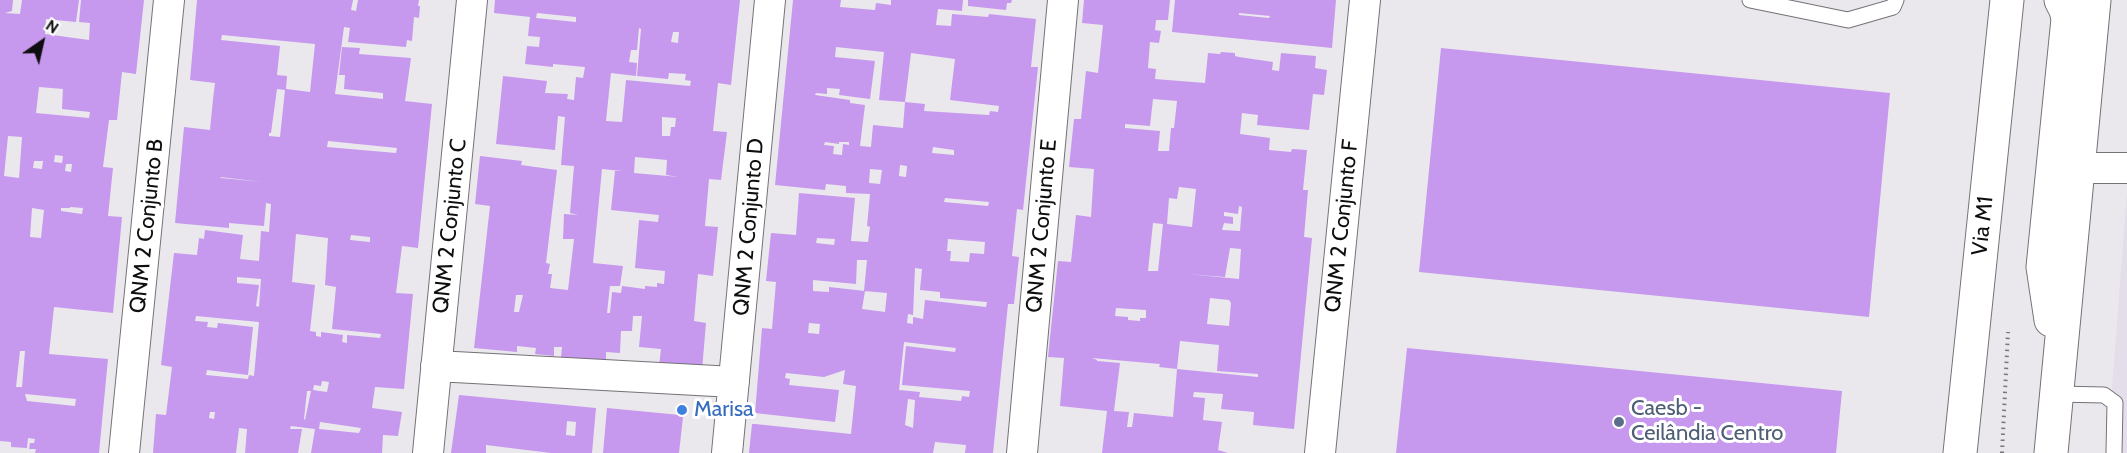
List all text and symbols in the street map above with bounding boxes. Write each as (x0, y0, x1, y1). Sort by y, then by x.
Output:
north arrow (12, 12, 72, 72)
text: N (42, 16, 62, 38)
street label: QNM 2 Conjunto C (428, 137, 472, 315)
street label: QNM 2 Conjunto D (728, 137, 770, 317)
street label: QNM 2 Conjunto B (125, 138, 169, 314)
street label: QNM 2 Conjunto E (1021, 138, 1063, 314)
street label: QNM 2 Conjunto F (1320, 138, 1364, 314)
street label: Via M1 (1967, 195, 1999, 257)
place label: Caesb - Ceilândia Centro (1631, 396, 1783, 448)
place label: Marisa (694, 397, 754, 423)
marker: Marisa (675, 403, 689, 417)
marker: Caesb - Ceilândia Centro (1612, 415, 1626, 429)

